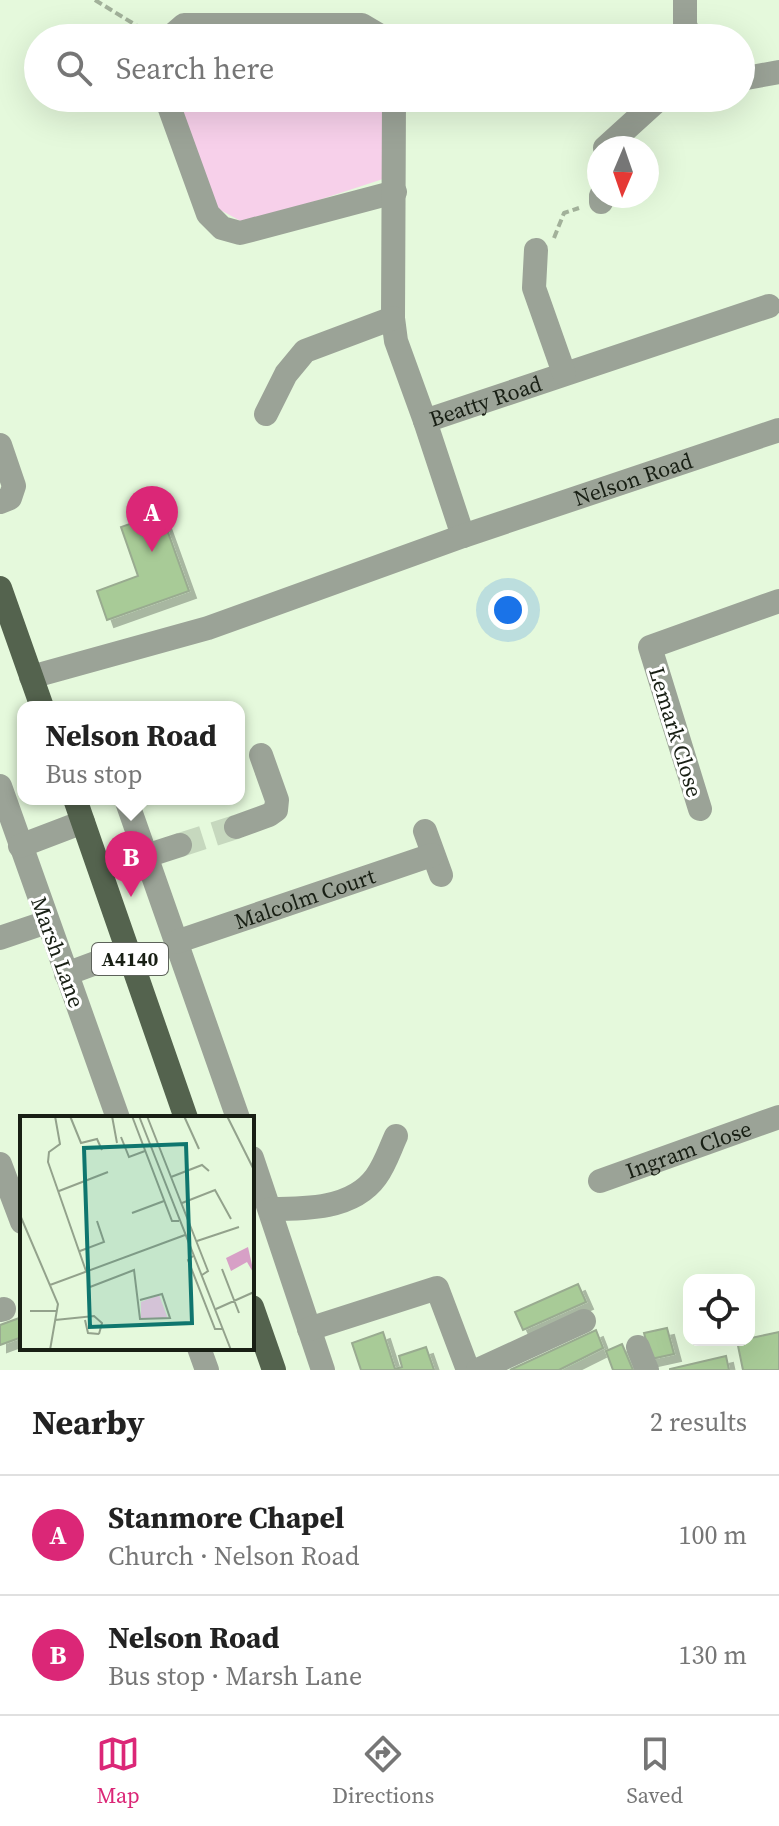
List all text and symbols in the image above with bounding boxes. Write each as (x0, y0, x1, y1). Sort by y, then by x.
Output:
search box (24, 24, 755, 112)
icon: search (52, 46, 96, 90)
text: Search here (116, 48, 274, 89)
north arrow (587, 136, 659, 208)
street label: Beatty Road (425, 368, 546, 434)
street label: Nelson Road (570, 445, 697, 513)
pin: A (126, 486, 178, 552)
your location (488, 590, 528, 630)
street label: Lemark Close (642, 663, 710, 801)
popup (17, 701, 245, 805)
text: Nelson Road (45, 715, 217, 756)
text: Bus stop (45, 756, 143, 792)
pin: B (105, 831, 157, 897)
street label: Malcolm Court (230, 860, 380, 936)
street label: Marsh Lane (24, 892, 92, 1012)
road number: A4140 (92, 943, 168, 975)
street label: Ingram Close (622, 1113, 755, 1186)
inset map (20, 1116, 254, 1350)
map controls (683, 1274, 755, 1346)
button: locate (683, 1274, 755, 1346)
text: Nearby (32, 1399, 145, 1445)
text: 2 results (650, 1404, 747, 1440)
text: Stanmore Chapel (108, 1497, 344, 1538)
text: A (49, 1517, 67, 1553)
text: 100 m (679, 1517, 747, 1553)
text: Church · Nelson Road (108, 1538, 360, 1574)
text: Nelson Road (108, 1617, 279, 1658)
text: B (50, 1637, 66, 1673)
text: 130 m (679, 1637, 747, 1673)
text: Bus stop · Marsh Lane (108, 1658, 362, 1694)
tab: Map (96, 1732, 140, 1810)
tab: Directions (332, 1732, 434, 1810)
tab: Saved (626, 1732, 683, 1810)

